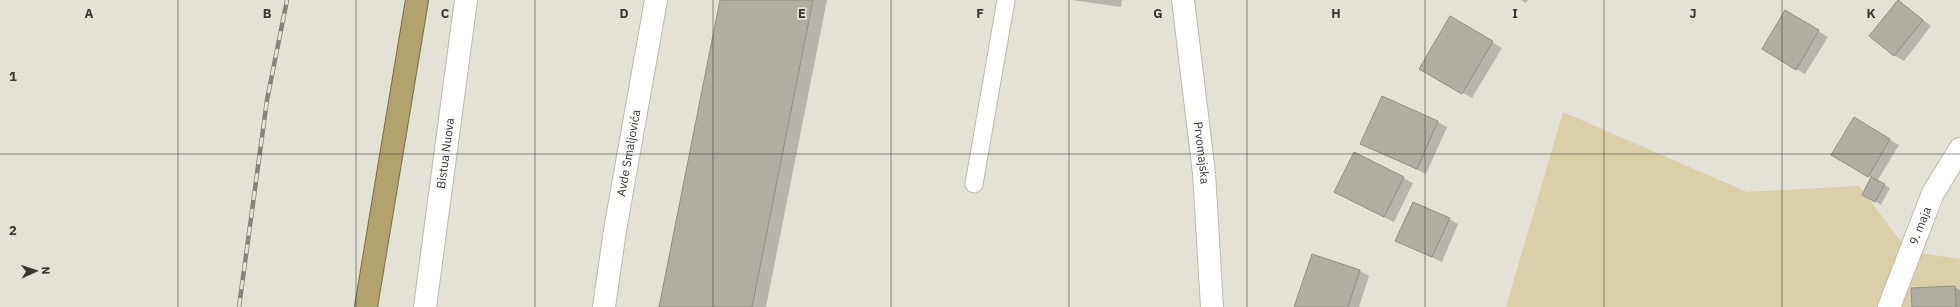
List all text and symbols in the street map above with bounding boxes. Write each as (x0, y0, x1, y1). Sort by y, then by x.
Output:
text: A (85, 5, 94, 22)
text: B (263, 5, 272, 22)
text: C (441, 5, 450, 22)
text: D (619, 5, 629, 22)
text: E (798, 5, 806, 22)
text: F (976, 5, 984, 22)
text: G (1153, 5, 1163, 22)
text: H (1331, 5, 1341, 22)
text: I (1512, 5, 1518, 22)
text: J (1689, 5, 1697, 22)
text: K (1866, 5, 1876, 22)
text: 1 (9, 68, 17, 85)
street label: Avde Smaljovića (613, 108, 643, 197)
street label: Bistua Nuova (433, 116, 457, 190)
street label: Prvomajska (1191, 121, 1213, 185)
street label: 9. maja (1906, 204, 1934, 247)
text: 2 (9, 222, 17, 239)
north arrow (16, 251, 56, 291)
text: N (39, 266, 53, 275)

